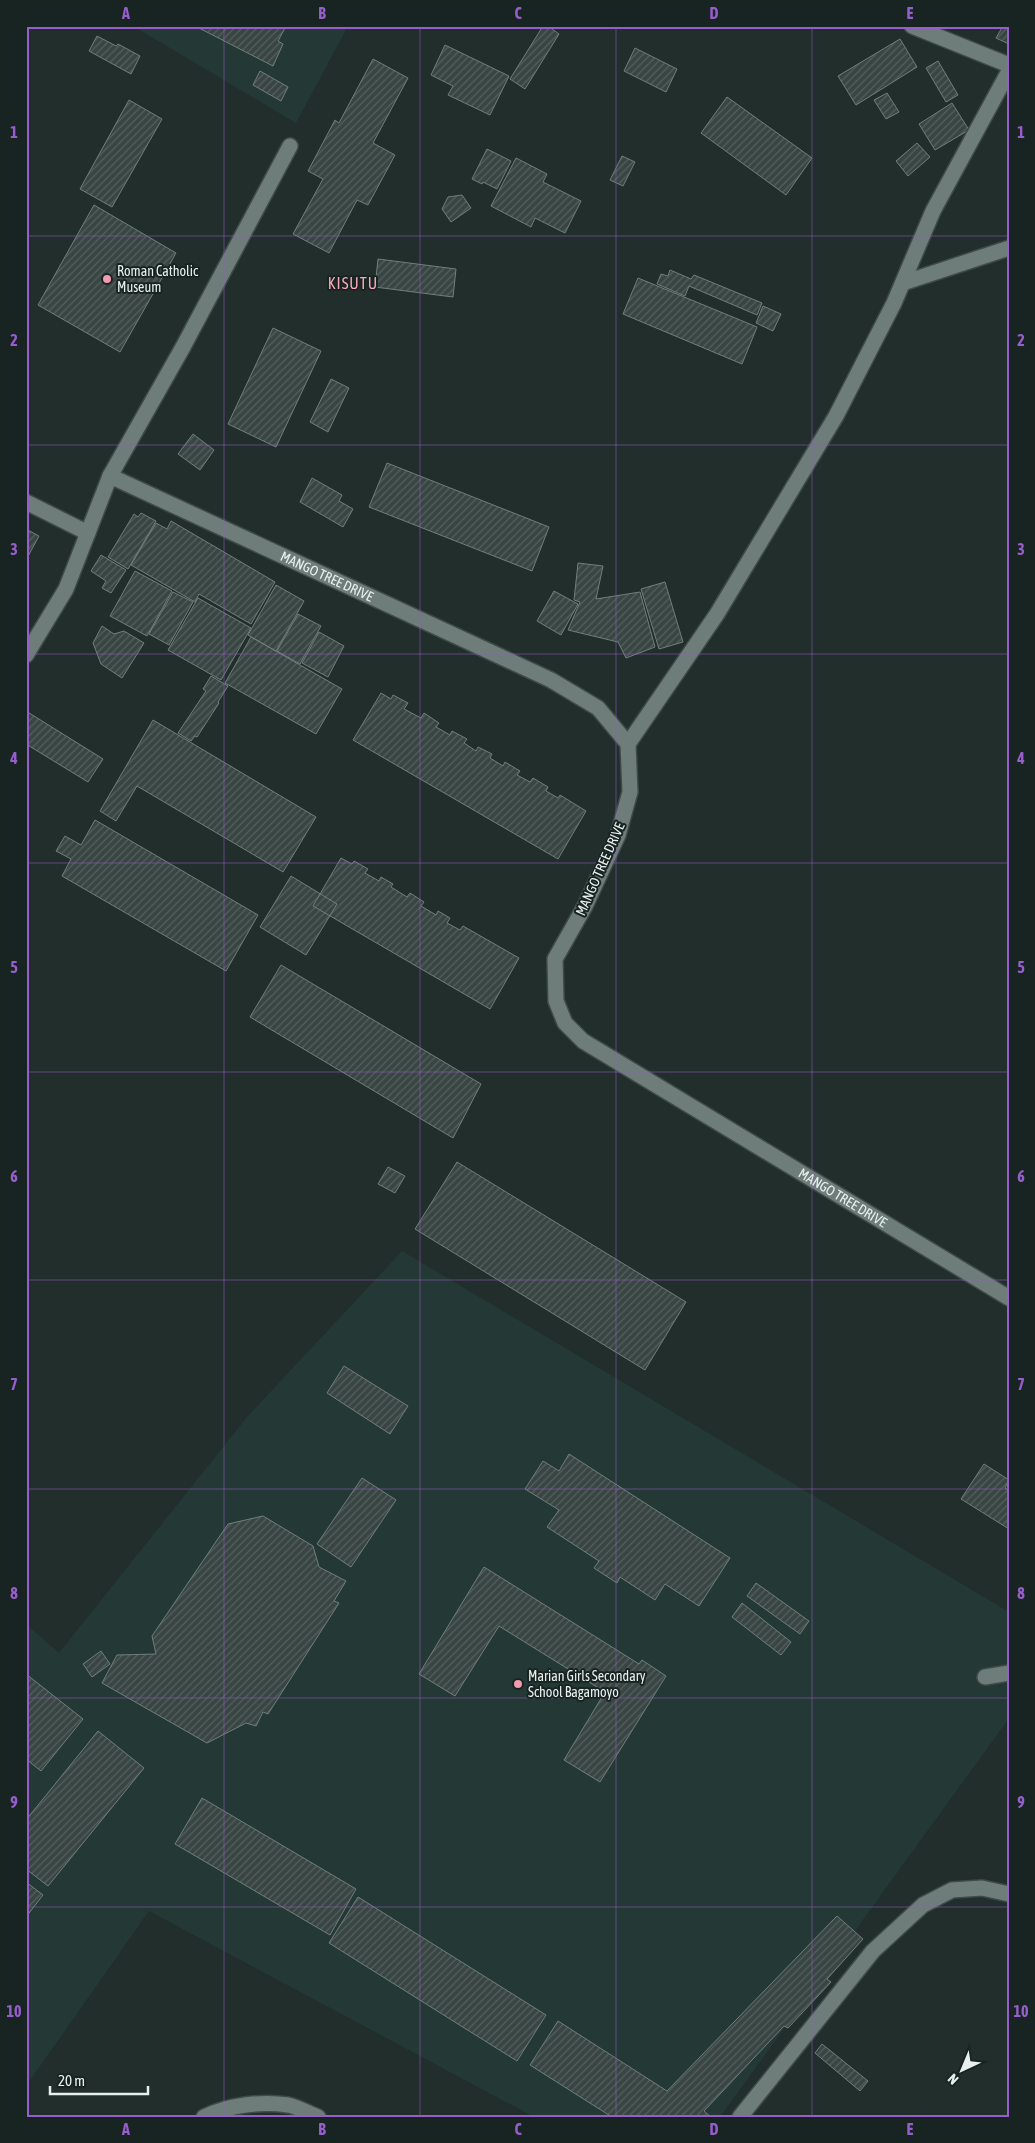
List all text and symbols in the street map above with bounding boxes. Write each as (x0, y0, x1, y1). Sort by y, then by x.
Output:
text: A (121, 4, 130, 22)
text: B (318, 4, 326, 22)
text: C (514, 4, 522, 22)
text: D (710, 4, 719, 22)
text: E (907, 4, 914, 22)
text: 1 (10, 123, 18, 141)
text: 1 (1017, 123, 1025, 141)
place label: Roman Catholic Museum (117, 263, 199, 295)
marker: Roman Catholic Museum (101, 273, 113, 285)
district label: KISUTU (328, 274, 378, 292)
text: 2 (10, 331, 18, 349)
text: 2 (1017, 331, 1025, 349)
text: 3 (10, 540, 18, 558)
text: 3 (1017, 540, 1025, 558)
street label: MANGO TREE DRIVE (278, 548, 376, 605)
text: 4 (9, 749, 18, 767)
text: 4 (1016, 749, 1025, 767)
street label: MANGO TREE DRIVE (572, 820, 628, 918)
text: 5 (10, 958, 18, 976)
text: 5 (1017, 958, 1025, 976)
street label: MANGO TREE DRIVE (796, 1165, 890, 1231)
text: 6 (10, 1167, 18, 1185)
text: 6 (1017, 1167, 1025, 1185)
text: 7 (10, 1375, 18, 1393)
text: 7 (1017, 1375, 1025, 1393)
text: 8 (10, 1584, 18, 1602)
text: 8 (1017, 1584, 1025, 1602)
place label: Marian Girls Secondary School Bagamoyo (528, 1668, 646, 1700)
marker: Marian Girls Secondary School Bagamoyo (512, 1678, 524, 1690)
text: 9 (10, 1793, 18, 1811)
text: 9 (1017, 1793, 1025, 1811)
text: 10 (6, 2002, 22, 2020)
text: 10 (1013, 2002, 1029, 2020)
north arrow (938, 2046, 988, 2096)
scale bar (50, 2063, 148, 2095)
text: N (944, 2071, 961, 2088)
text: 20 m (58, 2072, 85, 2089)
text: A (121, 2120, 130, 2138)
text: B (318, 2120, 326, 2138)
text: C (514, 2120, 522, 2138)
text: D (710, 2120, 719, 2138)
text: E (907, 2120, 914, 2138)

